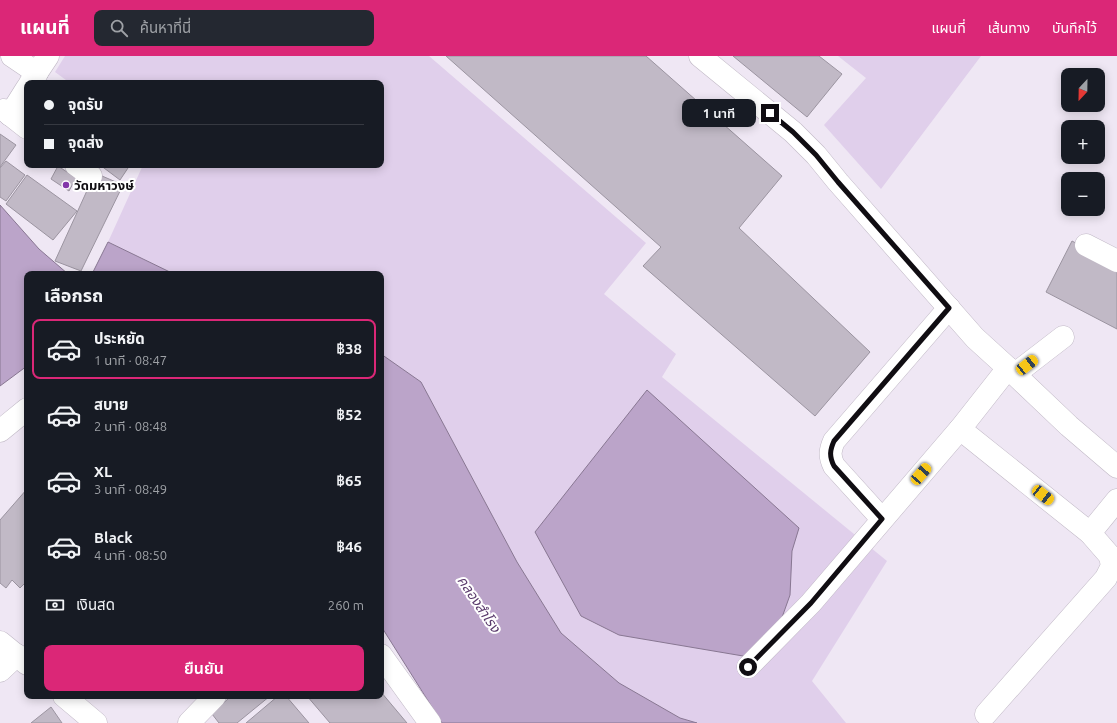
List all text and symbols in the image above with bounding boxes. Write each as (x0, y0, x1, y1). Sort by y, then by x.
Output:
search box (94, 10, 374, 46)
text: แผนที่ (20, 16, 70, 38)
icon: search (108, 17, 130, 39)
text: ค้นหาที่นี่ (140, 19, 191, 36)
text: แผนที่ (932, 20, 966, 36)
text: เส้นทาง (988, 20, 1030, 36)
text: บันทึกไว้ (1052, 20, 1097, 36)
north arrow (1061, 68, 1105, 112)
map controls (1061, 68, 1105, 216)
text: จุดรับ (68, 96, 103, 113)
callout: 1 นาที (682, 99, 756, 127)
route end (761, 104, 779, 122)
text: 1 นาที (703, 106, 735, 120)
button: + (1061, 120, 1105, 164)
text: จุดส่ง (68, 134, 104, 151)
button: − (1061, 172, 1105, 216)
place label: วัดมหาวงษ์ (74, 178, 134, 192)
marker: วัดมหาวงษ์ (61, 180, 71, 190)
text: เลือกรถ (44, 285, 103, 305)
text: ประหยัด (94, 330, 145, 347)
icon: car (46, 331, 82, 367)
text: ฿38 (336, 340, 362, 357)
text: 1 นาที · 08:47 (94, 353, 167, 367)
car (1014, 353, 1040, 377)
text: สบาย (94, 396, 128, 413)
icon: car (46, 397, 82, 433)
text: ฿52 (336, 406, 362, 423)
text: 2 นาที · 08:48 (94, 419, 167, 433)
car (909, 461, 933, 487)
icon: car (46, 463, 82, 499)
text: XL (94, 463, 112, 480)
text: ฿65 (336, 472, 362, 489)
text: 3 นาที · 08:49 (94, 482, 167, 496)
car (1030, 483, 1056, 507)
icon: car (46, 529, 82, 565)
text: Black (94, 529, 133, 546)
text: ฿46 (336, 538, 362, 555)
text: 4 นาที · 08:50 (94, 548, 167, 562)
water label: คลองสำโรง (454, 573, 504, 636)
icon: cash (44, 594, 66, 616)
text: เงินสด (76, 596, 115, 613)
text: 260 m (328, 598, 364, 612)
button: ยืนยัน (44, 645, 364, 691)
route start (739, 658, 757, 676)

